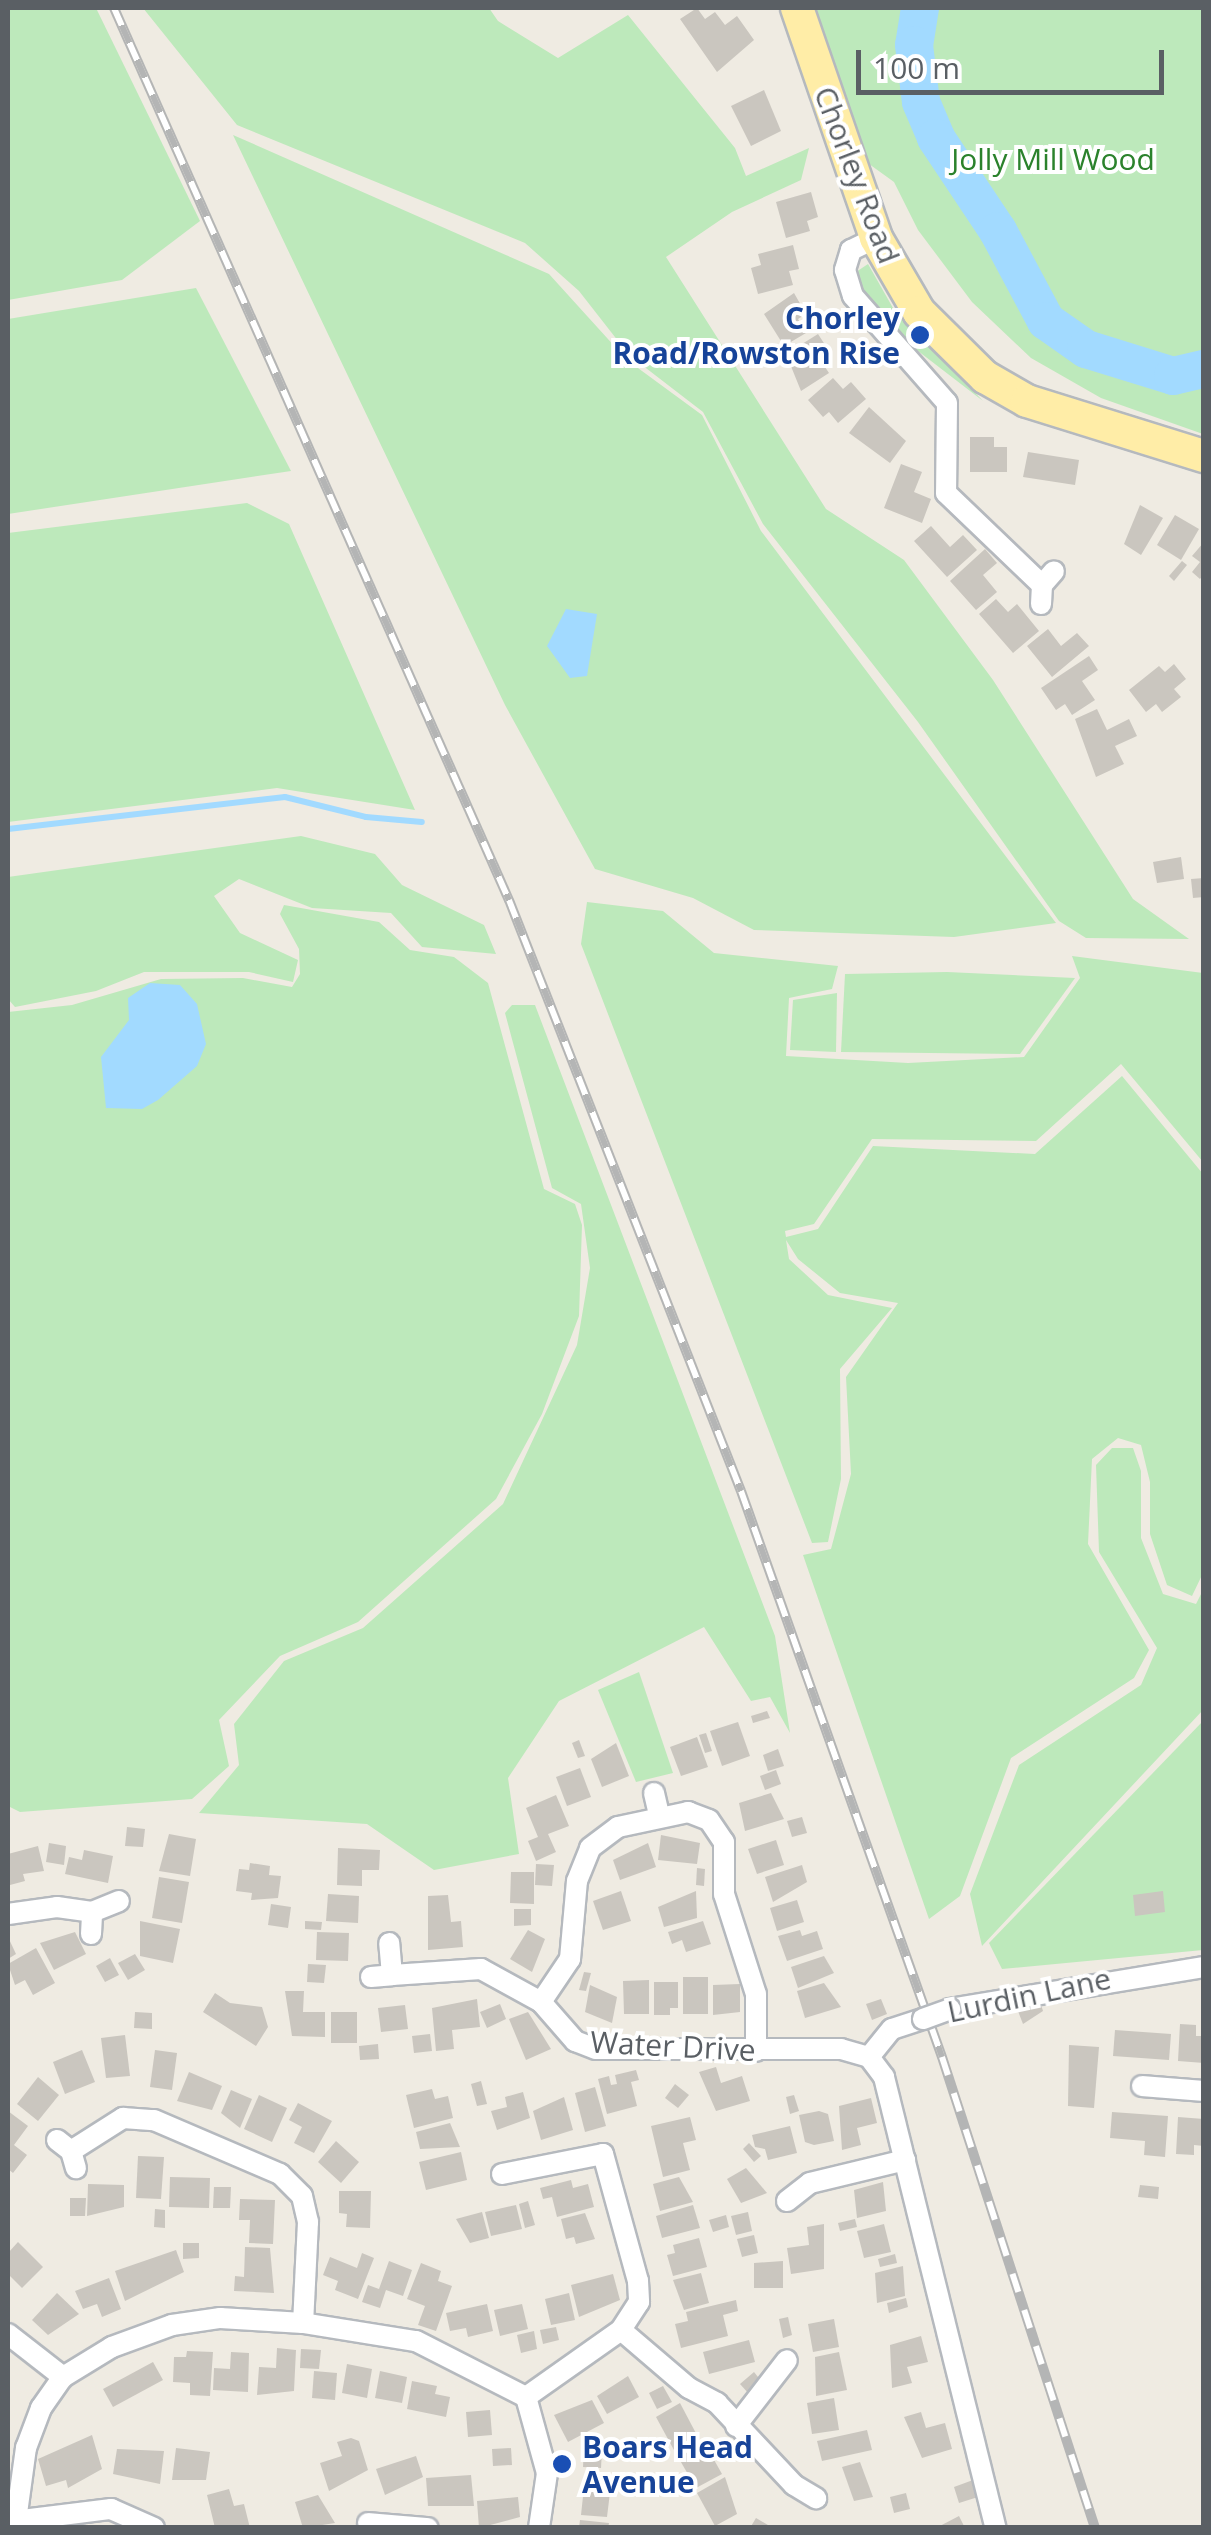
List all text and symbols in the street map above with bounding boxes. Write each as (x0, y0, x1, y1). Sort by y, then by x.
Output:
scale bar (861, 30, 1168, 92)
text: 100 m (873, 47, 960, 88)
street label: Chorley Road (807, 82, 907, 268)
park label: Jolly Mill Wood (951, 141, 1155, 177)
place label: Chorley Road/Rowston Rise (612, 300, 900, 370)
marker: Chorley Road/Rowston Rise (909, 324, 931, 346)
street label: Lurdin Lane (944, 1960, 1114, 2030)
street label: Water Drive (589, 2024, 757, 2068)
place label: Boars Head Avenue (582, 2429, 753, 2500)
marker: Boars Head Avenue (551, 2453, 573, 2475)

